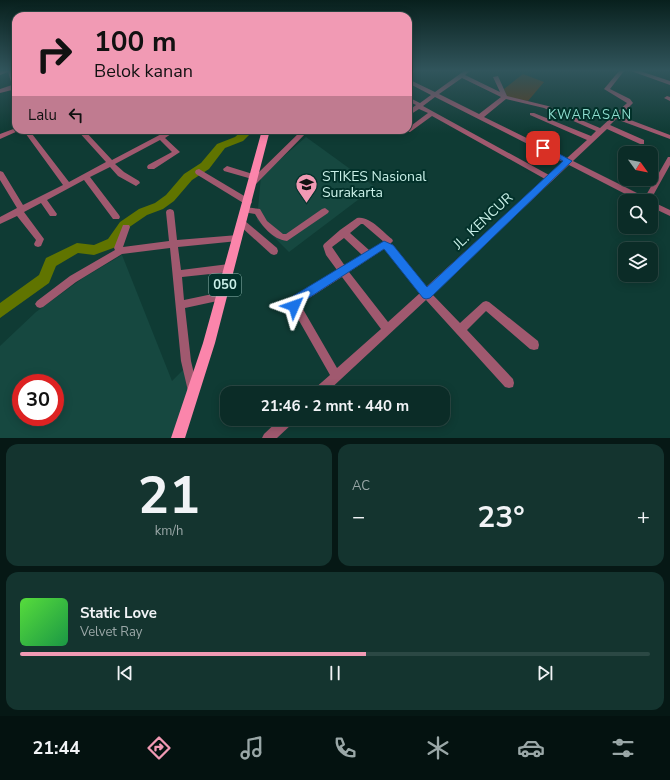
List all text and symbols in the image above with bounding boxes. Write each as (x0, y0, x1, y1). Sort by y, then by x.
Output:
text: 100 m (94, 23, 177, 61)
icon: right (28, 28, 80, 80)
text: Belok kanan (94, 59, 193, 83)
icon: left (65, 104, 87, 126)
text: Lalu (28, 105, 57, 125)
district label: KWARASAN (548, 106, 632, 124)
pin (526, 131, 560, 165)
icon: arrive (532, 137, 554, 159)
north arrow (618, 146, 658, 186)
map controls (618, 146, 658, 282)
place label: STIKES Nasional Surakarta (322, 167, 427, 202)
school or university icon: STIKES Nasional Surakarta (293, 171, 319, 204)
street label: JL. KENCUR (448, 188, 517, 254)
button: search (618, 194, 658, 234)
button: layers (618, 242, 658, 282)
road number: 050 (209, 274, 241, 296)
position arrow (273, 285, 315, 327)
speed limit sign: 30 (12, 374, 64, 426)
text: 21:46 · 2 mnt · 440 m (261, 396, 409, 416)
text: 21 (138, 460, 200, 531)
text: AC (352, 477, 370, 495)
text: 23° (477, 497, 525, 538)
text: − (352, 502, 365, 532)
text: + (637, 502, 650, 532)
text: km/h (155, 522, 183, 540)
text: Static Love (80, 603, 157, 623)
text: Velvet Ray (80, 623, 142, 641)
icon: previous (114, 662, 136, 684)
icon: pause (324, 662, 346, 684)
icon: next (534, 662, 556, 684)
icon: directions (145, 734, 173, 762)
icon: music (238, 734, 266, 762)
icon: phone (331, 734, 359, 762)
icon: climate (424, 734, 452, 762)
icon: car (517, 734, 545, 762)
icon: filters (609, 734, 637, 762)
text: 21:44 (32, 736, 80, 760)

